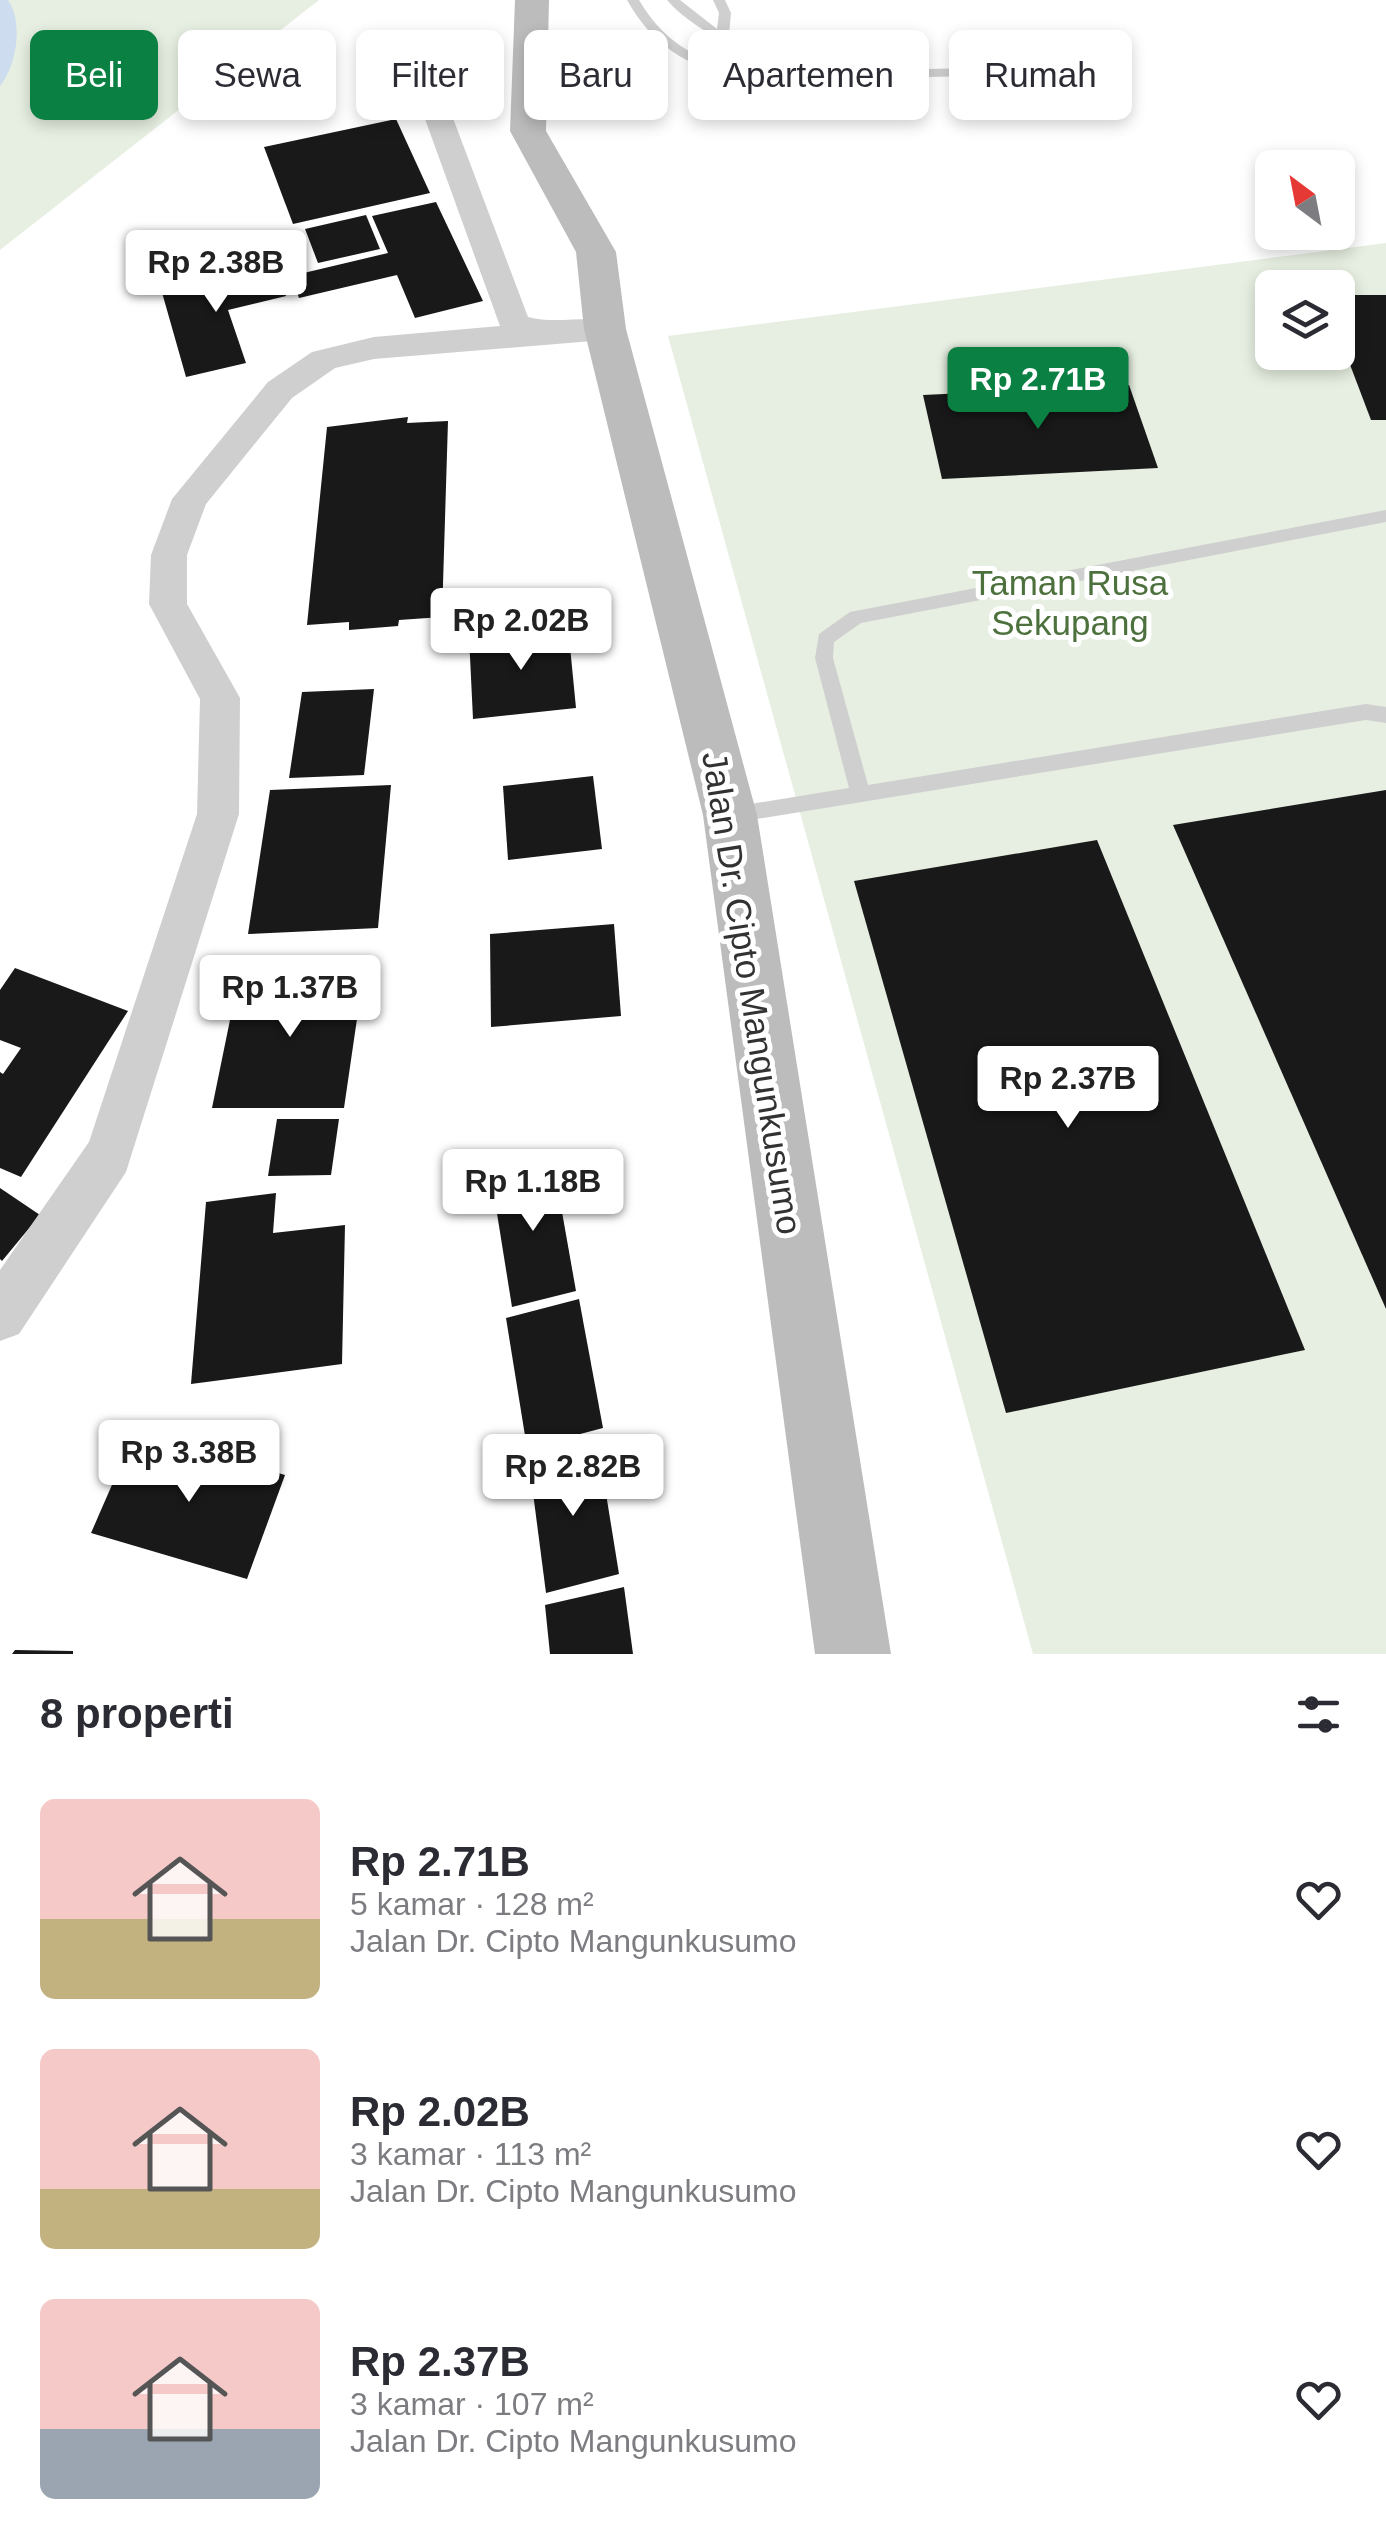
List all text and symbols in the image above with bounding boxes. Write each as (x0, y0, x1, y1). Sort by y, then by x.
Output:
chip: Beli (30, 30, 158, 120)
chip: Sewa (178, 30, 336, 120)
chip: Filter (356, 30, 504, 120)
chip: Baru (524, 30, 668, 120)
chip: Apartemen (688, 30, 929, 120)
chip: Rumah (949, 30, 1132, 120)
north arrow (1255, 150, 1355, 250)
map controls (1255, 150, 1355, 370)
pin: Rp 2.38B (113, 230, 319, 315)
text: Rp 2.38B (148, 244, 284, 280)
button: layers (1255, 270, 1355, 370)
pin: Rp 2.71B (935, 347, 1141, 432)
text: Rp 2.71B (970, 361, 1106, 397)
park label: Taman Rusa Sekupang (972, 563, 1169, 642)
pin: Rp 2.02B (418, 588, 624, 673)
text: Rp 2.02B (453, 602, 589, 638)
street label: Jalan Dr. Cipto Mangunkusumo (695, 749, 810, 1237)
pin: Rp 1.37B (187, 955, 393, 1040)
text: Rp 1.37B (222, 969, 358, 1005)
pin: Rp 2.37B (965, 1046, 1171, 1131)
text: Rp 2.37B (1000, 1060, 1136, 1096)
pin: Rp 1.18B (430, 1149, 636, 1234)
text: Rp 1.18B (465, 1163, 601, 1199)
pin: Rp 3.38B (86, 1420, 292, 1505)
text: Rp 3.38B (121, 1434, 257, 1470)
pin: Rp 2.82B (470, 1434, 676, 1519)
text: Rp 2.82B (505, 1448, 641, 1484)
icon: filters (1291, 1687, 1346, 1742)
text: 8 properti (40, 1690, 234, 1737)
text: Rp 2.71B (350, 1838, 530, 1885)
icon: home (120, 1839, 240, 1959)
icon: heart (1291, 1872, 1346, 1927)
text: 5 kamar · 128 m² (350, 1886, 594, 1922)
text: Jalan Dr. Cipto Mangunkusumo (350, 1923, 796, 1959)
text: Rp 2.02B (350, 2088, 530, 2135)
icon: home (120, 2089, 240, 2209)
icon: heart (1291, 2122, 1346, 2177)
text: 3 kamar · 113 m² (350, 2136, 591, 2172)
text: Jalan Dr. Cipto Mangunkusumo (350, 2173, 796, 2209)
text: Rp 2.37B (350, 2338, 530, 2385)
icon: home (120, 2339, 240, 2459)
icon: heart (1291, 2372, 1346, 2427)
text: 3 kamar · 107 m² (350, 2386, 594, 2422)
text: Jalan Dr. Cipto Mangunkusumo (350, 2423, 796, 2459)

